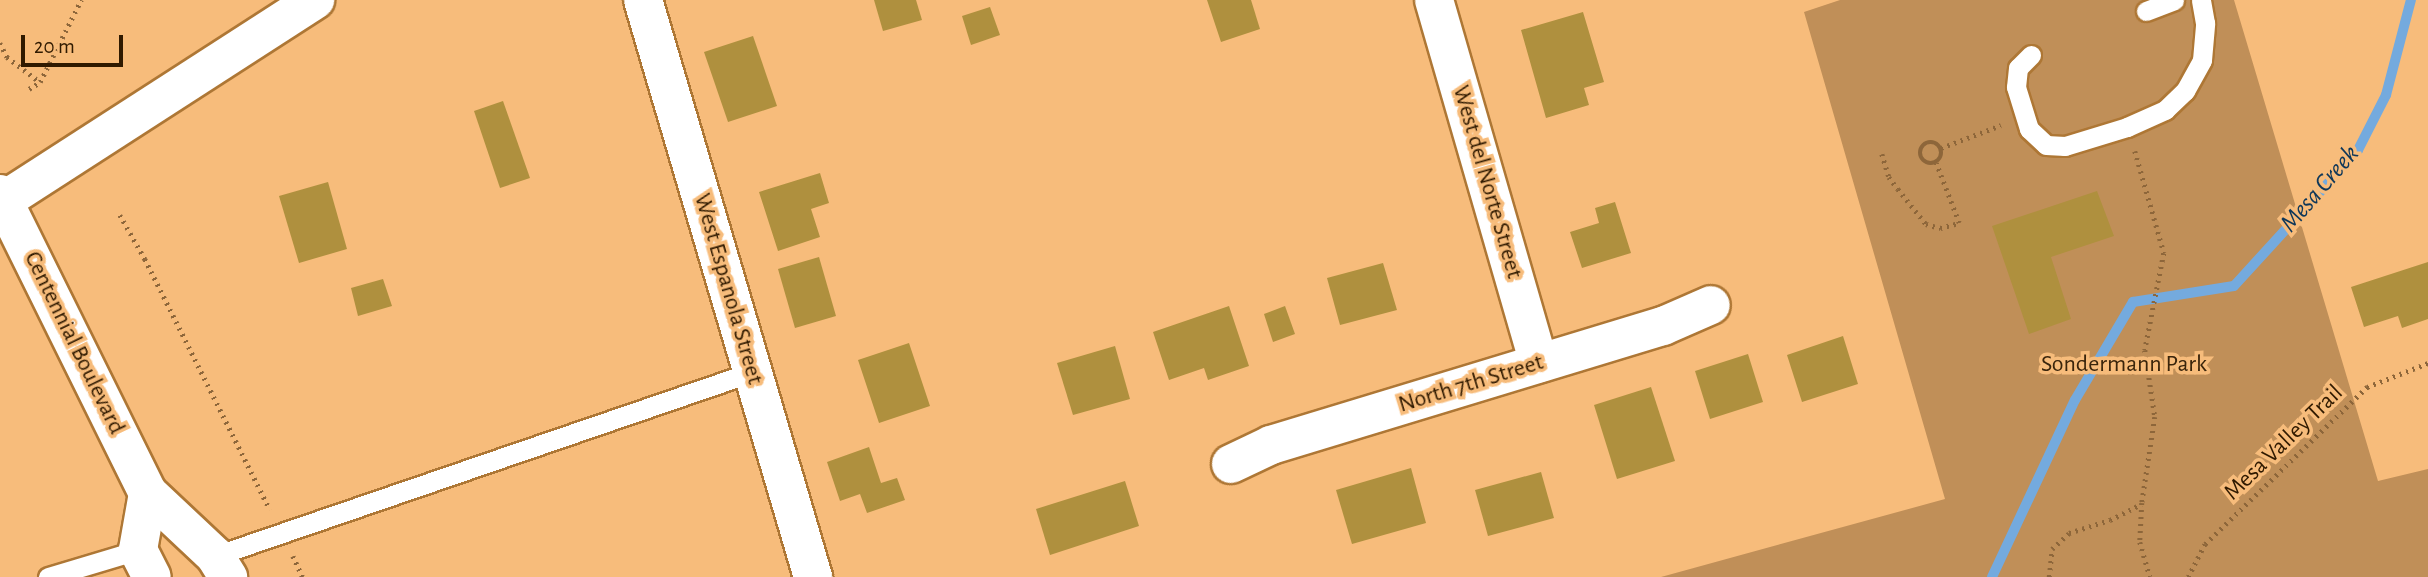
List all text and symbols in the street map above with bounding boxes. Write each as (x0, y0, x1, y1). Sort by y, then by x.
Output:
scale bar (24, 21, 126, 65)
text: 20 m (34, 36, 75, 57)
street label: West del Norte Street (1446, 82, 1528, 282)
water label: Mesa Creek (2274, 139, 2366, 239)
street label: West Espanola Street (687, 190, 769, 388)
street label: Centennial Boulevard (17, 247, 131, 439)
street label: North 7th Street (1395, 348, 1547, 420)
park label: Sondermann Park (2041, 351, 2207, 379)
street label: Mesa Valley Trail (2218, 379, 2350, 507)

